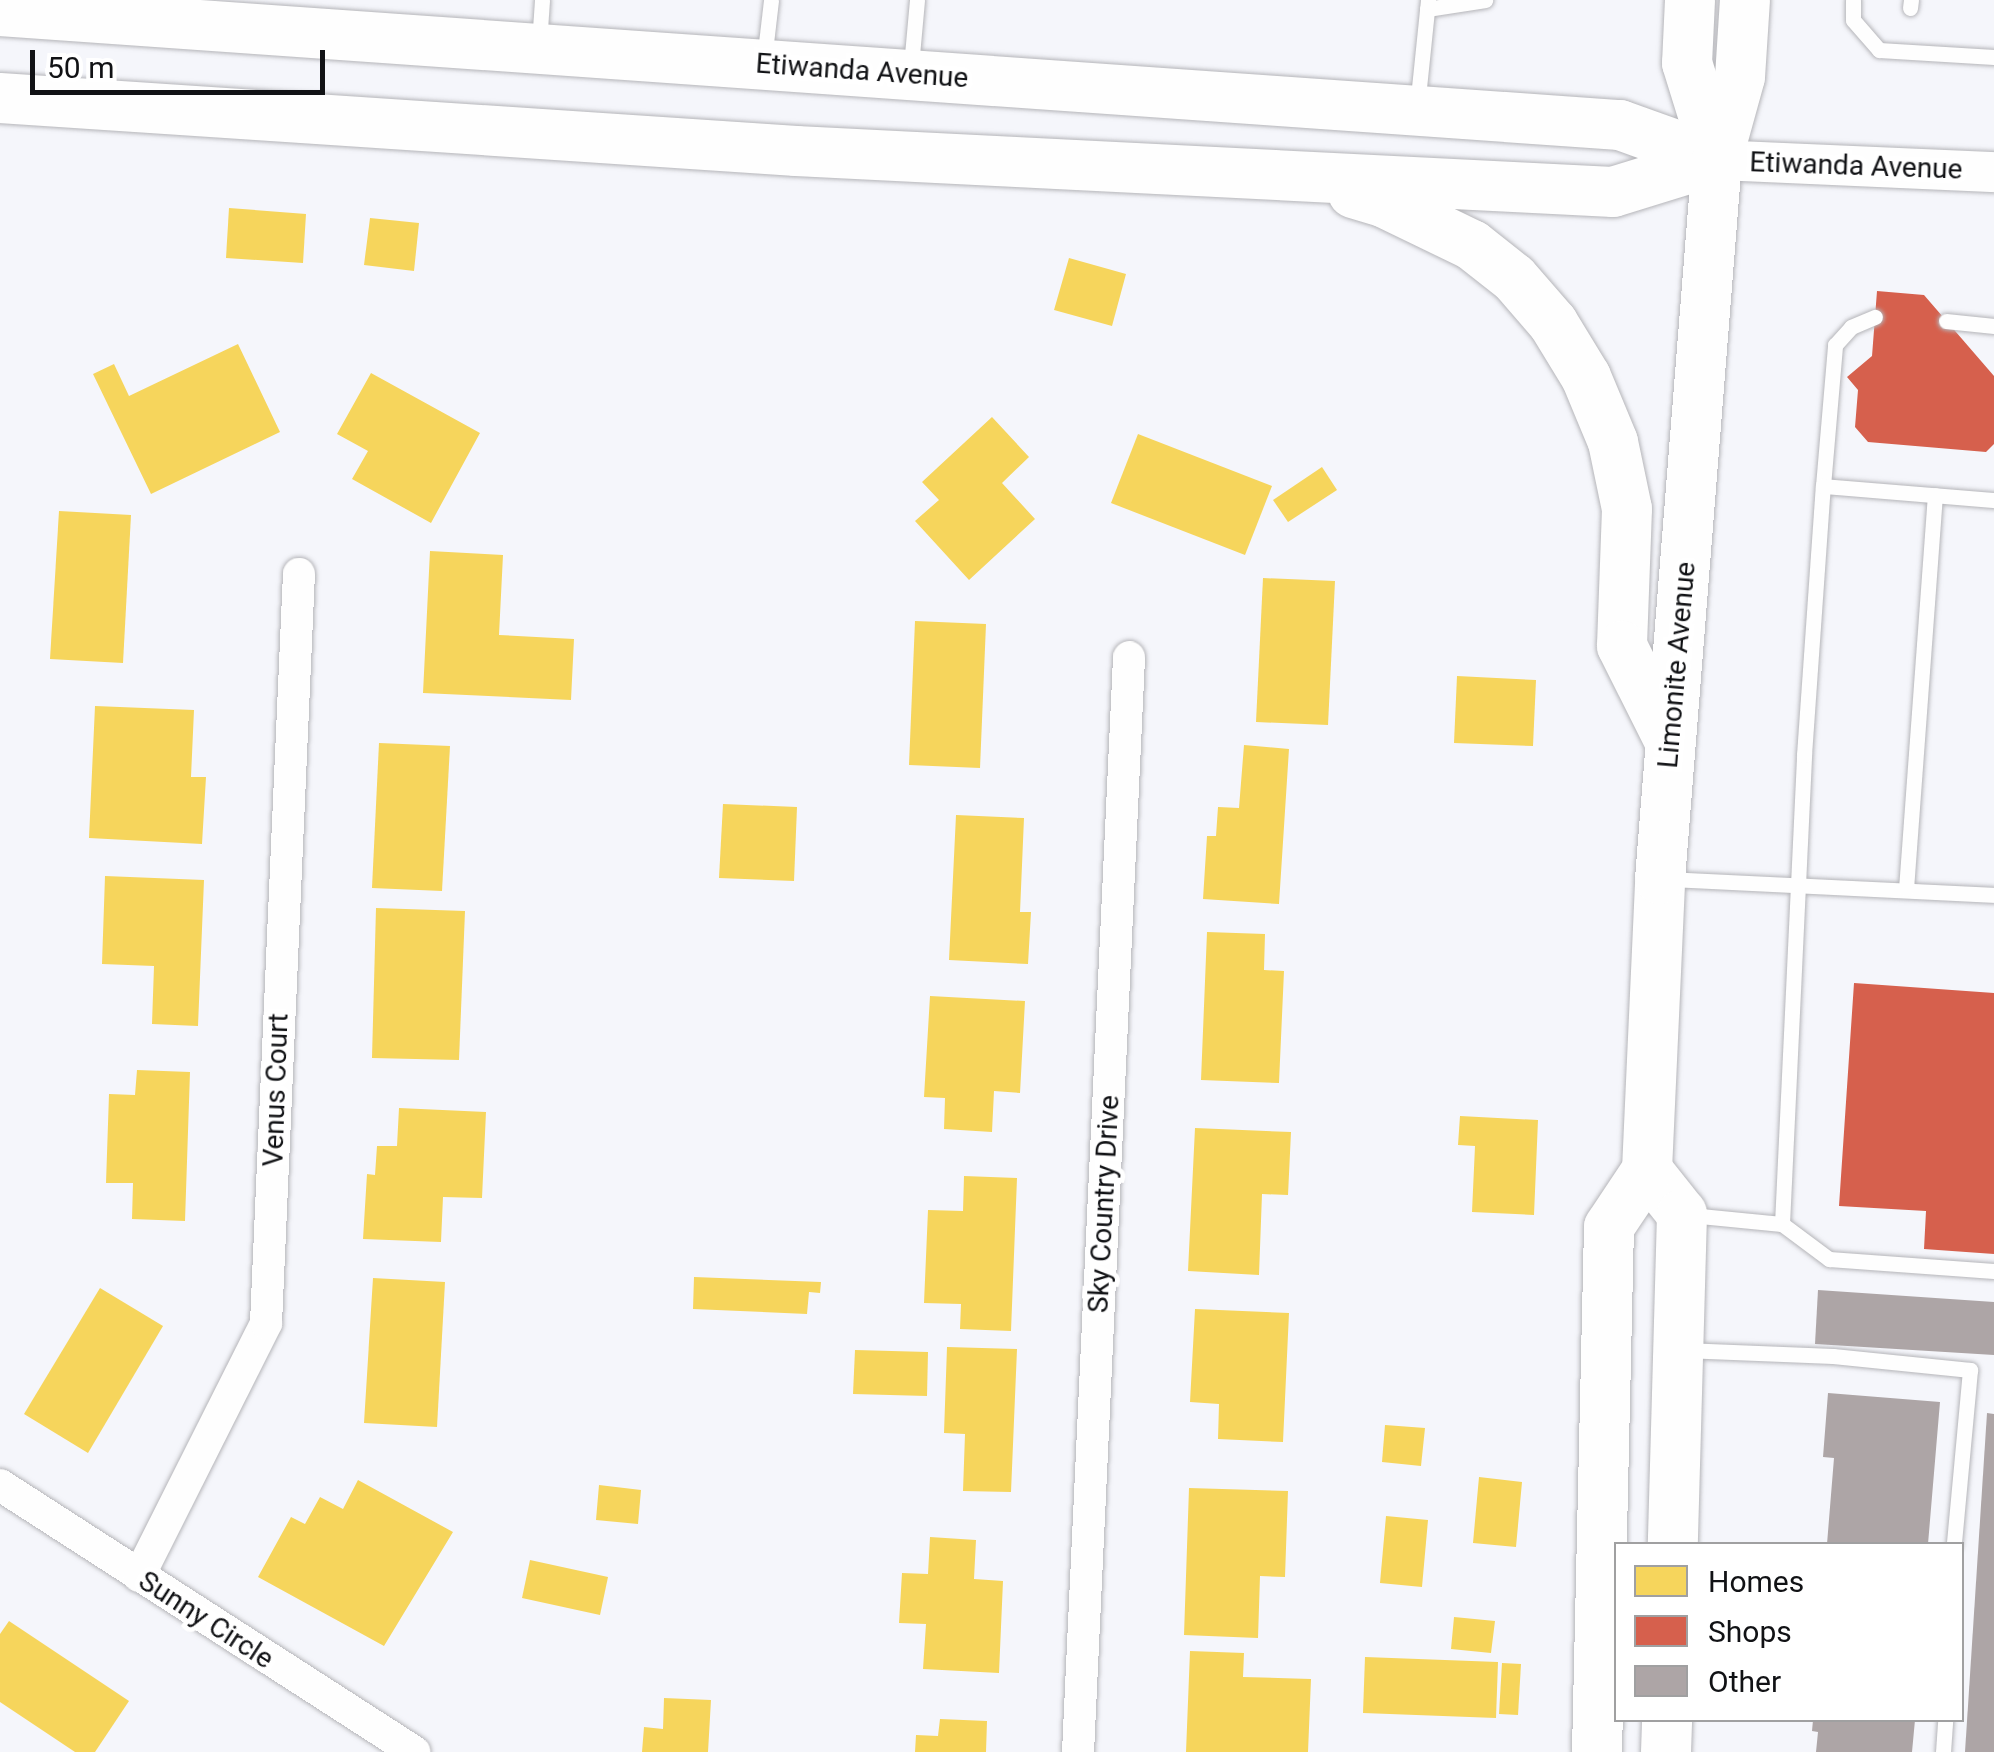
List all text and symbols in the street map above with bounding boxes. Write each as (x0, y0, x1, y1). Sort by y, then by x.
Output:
scale bar (35, 30, 330, 92)
street label: Etiwanda Avenue (755, 47, 969, 95)
text: 50 m (47, 50, 114, 85)
street label: Etiwanda Avenue (1749, 145, 1963, 187)
street label: Limonite Avenue (1651, 560, 1703, 770)
street label: Venus Court (257, 1013, 295, 1167)
street label: Sky Country Drive (1082, 1094, 1126, 1314)
legend (1614, 1542, 1964, 1722)
street label: Sunny Circle (132, 1564, 280, 1676)
text: Homes (1708, 1564, 1804, 1599)
text: Shops (1708, 1614, 1792, 1649)
text: Other (1708, 1664, 1781, 1699)

